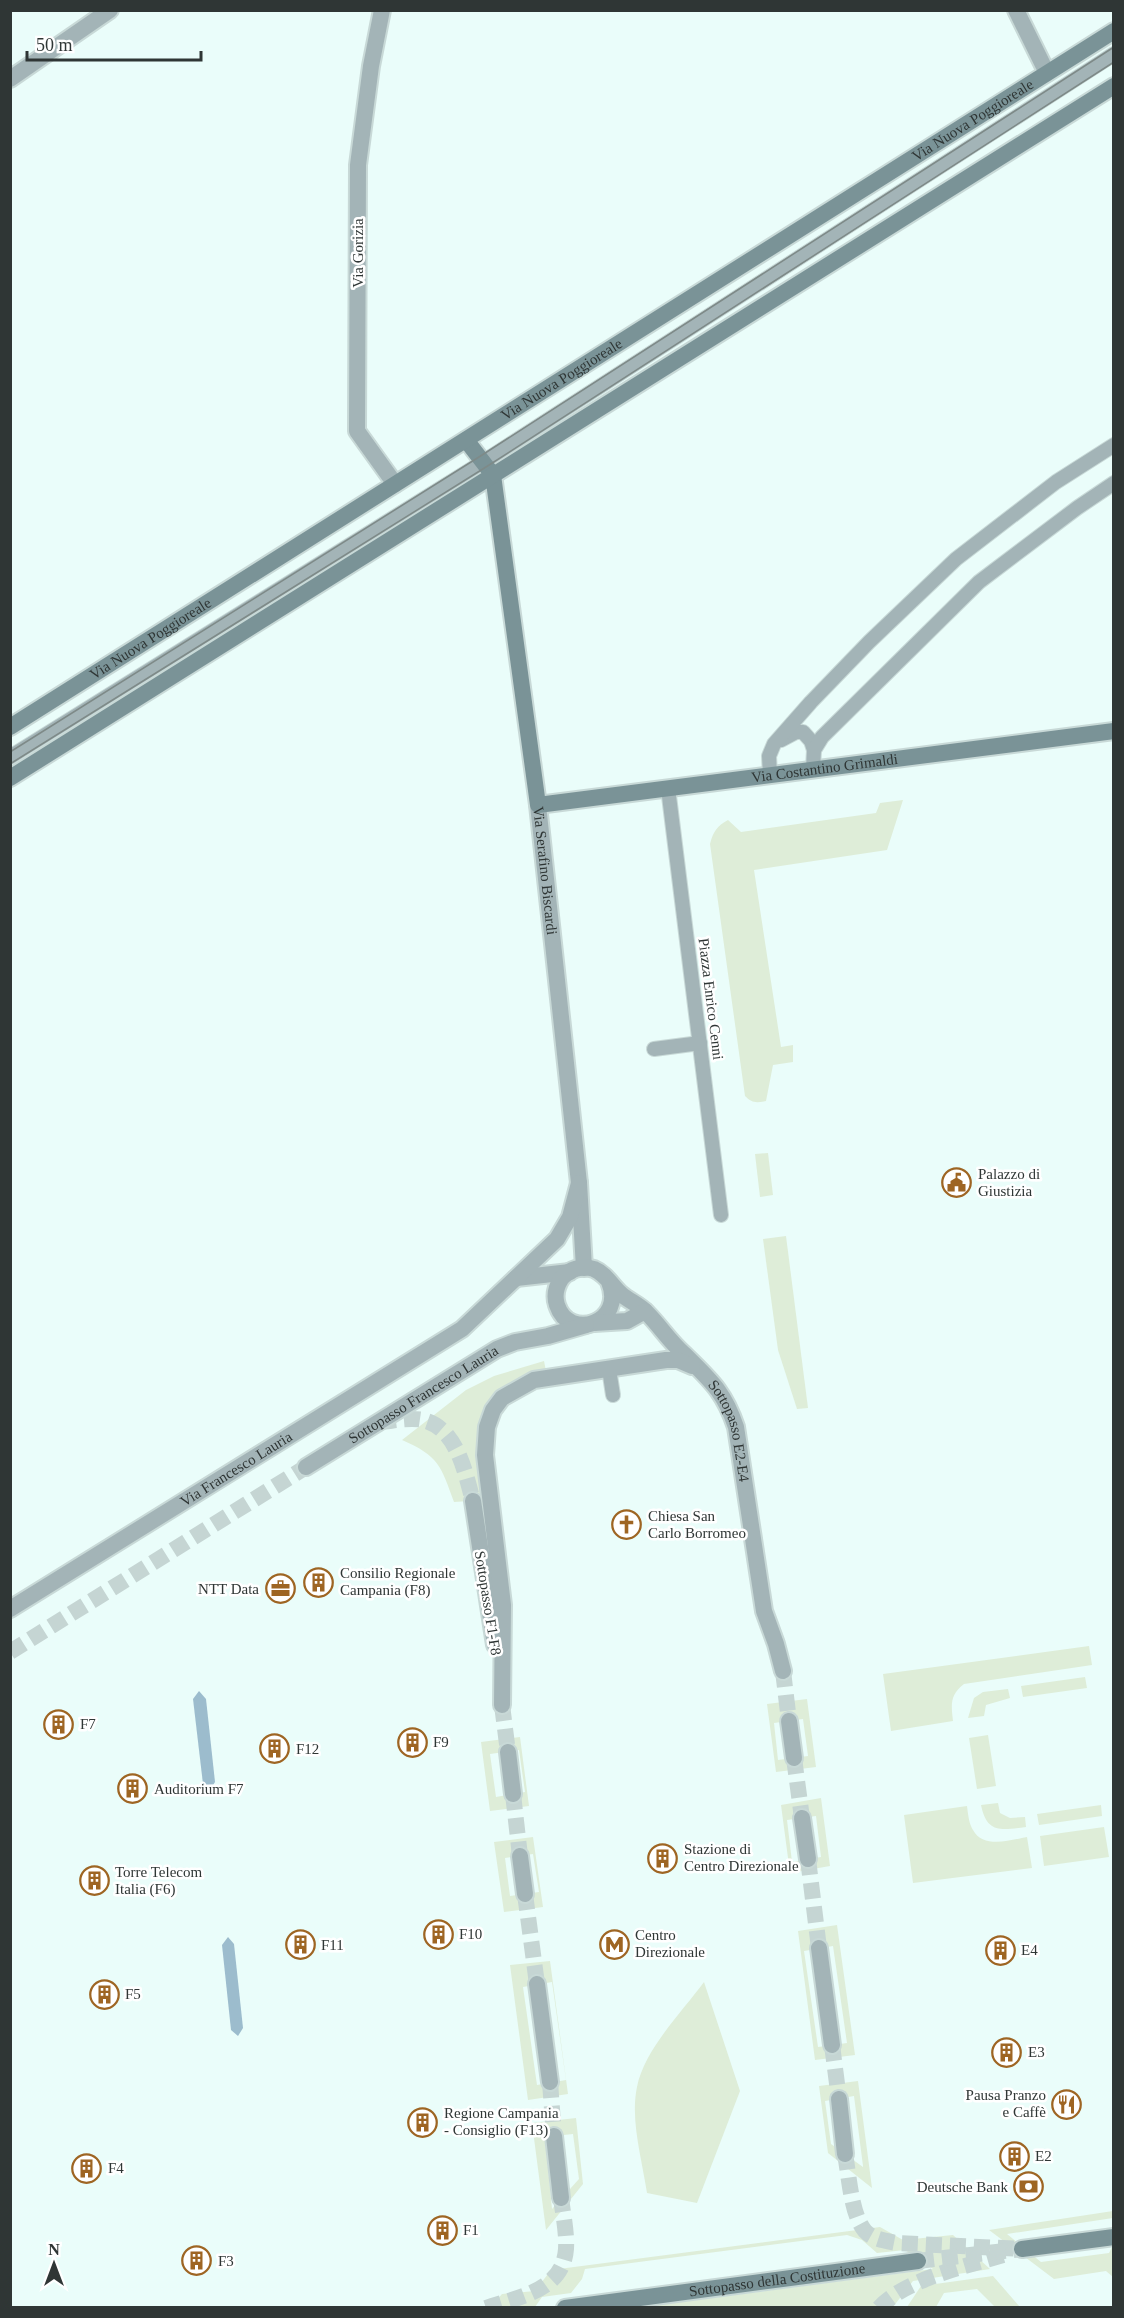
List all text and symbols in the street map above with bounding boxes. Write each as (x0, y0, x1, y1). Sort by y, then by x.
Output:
scale bar (27, 24, 201, 62)
text: 50 m (36, 35, 73, 55)
street label: Via Nuova Poggioreale (909, 76, 1036, 164)
street label: Via Gorizia (350, 218, 366, 288)
street label: Via Nuova Poggioreale (498, 335, 625, 423)
street label: Via Nuova Poggioreale (87, 594, 214, 683)
street label: Via Costantino Grimaldi (750, 751, 899, 786)
street label: Via Serafino Biscardi (530, 806, 560, 936)
street label: Piazza Enrico Cenni (696, 937, 726, 1061)
place label: Palazzo di Giustizia (978, 1166, 1040, 1199)
public building icon: Palazzo di Giustizia (941, 1167, 973, 1199)
street label: Sottopasso Francesco Lauria (346, 1342, 501, 1447)
street label: Sottopasso E2-E4 (705, 1377, 752, 1483)
street label: Via Francesco Lauria (177, 1428, 295, 1510)
place label: Chiesa San Carlo Borromeo (648, 1508, 746, 1541)
church icon: Chiesa San Carlo Borromeo (611, 1509, 643, 1541)
street label: Sottopasso F1-F8 (472, 1550, 504, 1656)
place label: Consilio Regionale Campania (F8) (340, 1565, 456, 1599)
building icon: Consilio Regionale Campania (F8) (303, 1566, 335, 1598)
office icon: NTT Data (264, 1573, 296, 1605)
place label: NTT Data (198, 1581, 259, 1597)
building icon: F7 (43, 1708, 75, 1740)
place label: F7 (80, 1716, 96, 1732)
building icon: F9 (396, 1726, 428, 1758)
building icon: F12 (259, 1733, 291, 1765)
place label: F9 (433, 1734, 449, 1750)
place label: F12 (296, 1741, 319, 1757)
building icon: Auditorium F7 (117, 1773, 149, 1805)
place label: Auditorium F7 (154, 1781, 244, 1797)
place label: Stazione di Centro Direzionale (684, 1841, 799, 1874)
building icon: Stazione di Centro Direzionale (647, 1842, 679, 1874)
place label: Torre Telecom Italia (F6) (115, 1864, 202, 1898)
building icon: Torre Telecom Italia (F6) (78, 1865, 110, 1897)
building icon: F10 (422, 1918, 454, 1950)
place label: F10 (459, 1926, 482, 1942)
place label: Centro Direzionale (635, 1927, 705, 1960)
metro station icon: Centro Direzionale (598, 1928, 630, 1960)
building icon: F11 (284, 1929, 316, 1961)
building icon: E4 (984, 1934, 1016, 1966)
place label: F11 (321, 1937, 344, 1953)
place label: E4 (1021, 1942, 1038, 1958)
building icon: F5 (88, 1978, 120, 2010)
place label: F5 (125, 1986, 141, 2002)
building icon: E3 (991, 2036, 1023, 2068)
place label: E3 (1028, 2044, 1045, 2060)
place label: Pausa Pranzo e Caffè (966, 2087, 1046, 2120)
restaurant icon: Pausa Pranzo e Caffè (1051, 2088, 1083, 2120)
place label: Regione Campania - Consiglio (F13) (444, 2105, 559, 2139)
building icon: Regione Campania - Consiglio (F13) (407, 2106, 439, 2138)
building icon: E2 (998, 2140, 1030, 2172)
place label: E2 (1035, 2148, 1052, 2164)
building icon: F4 (71, 2152, 103, 2184)
place label: F4 (108, 2160, 124, 2176)
bank icon: Deutsche Bank (1013, 2171, 1045, 2203)
place label: Deutsche Bank (917, 2179, 1008, 2195)
building icon: F1 (426, 2214, 458, 2246)
place label: F1 (463, 2222, 479, 2238)
north arrow (24, 2234, 84, 2294)
text: N (48, 2241, 60, 2258)
building icon: F3 (181, 2245, 213, 2277)
place label: F3 (218, 2253, 234, 2269)
street label: Sottopasso della Costituzione (688, 2260, 867, 2299)

